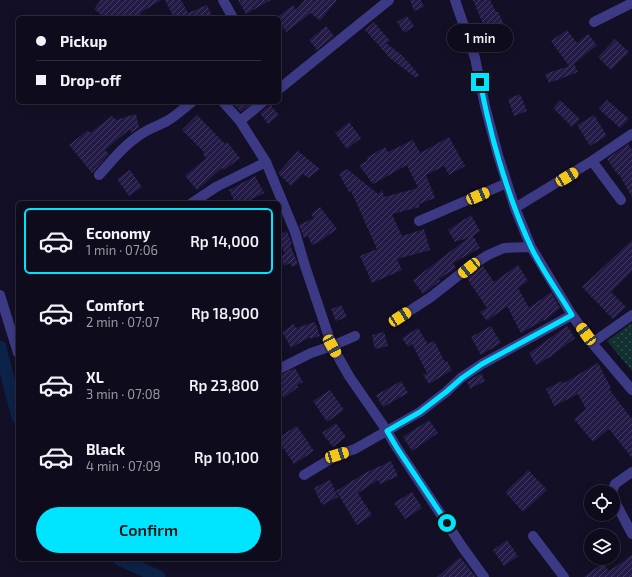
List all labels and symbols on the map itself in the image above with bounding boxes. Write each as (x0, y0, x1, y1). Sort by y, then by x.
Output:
callout: 1 min (447, 24, 513, 52)
route end (471, 73, 489, 91)
car (554, 166, 580, 188)
car (465, 186, 491, 206)
car (456, 256, 482, 280)
car (387, 305, 413, 329)
car (574, 321, 598, 347)
car (321, 333, 343, 359)
car (324, 446, 350, 464)
route start (438, 514, 456, 532)

